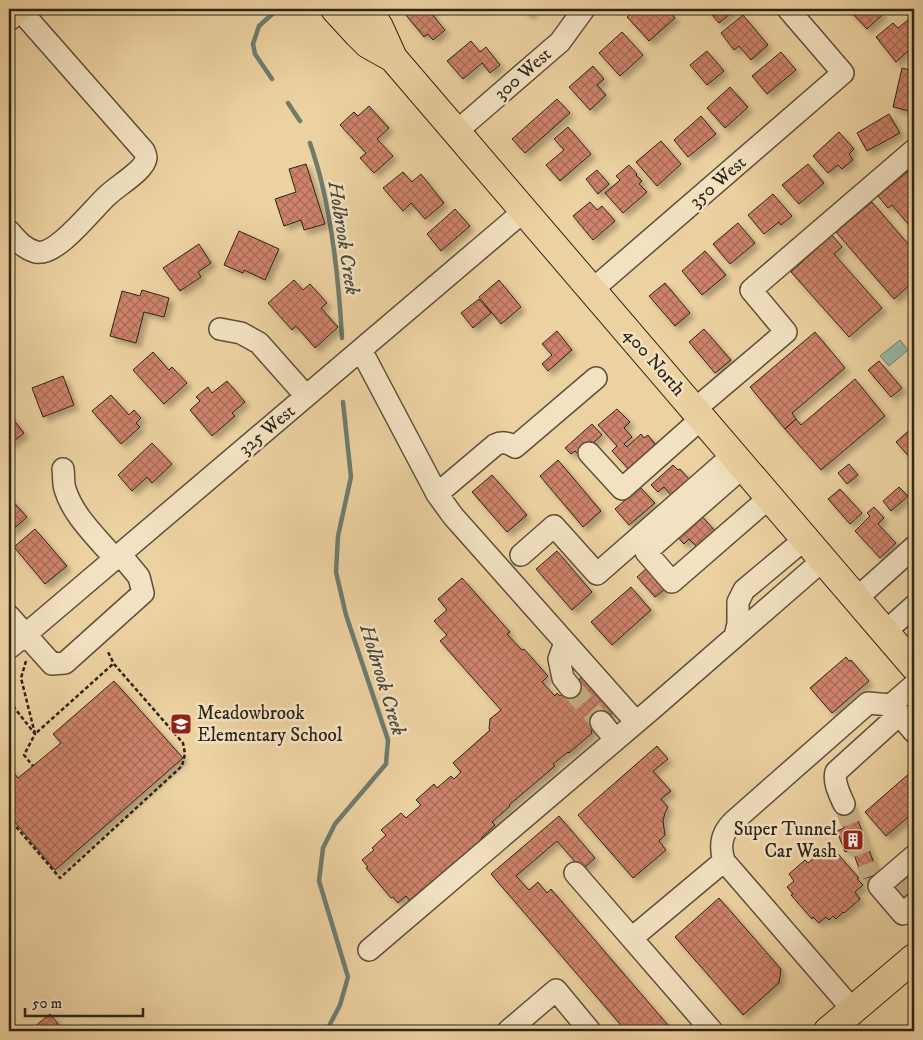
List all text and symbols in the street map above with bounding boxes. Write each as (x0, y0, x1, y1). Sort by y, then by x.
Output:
street label: 300 West (490, 43, 556, 105)
street label: 350 West (685, 151, 751, 213)
water label: Holbrook Creek (322, 178, 364, 297)
street label: 400 North (618, 323, 690, 401)
street label: 325 West (234, 400, 300, 460)
water label: Holbrook Creek (353, 620, 411, 739)
place label: Meadowbrook Elementary School (197, 702, 343, 747)
school or university icon: Meadowbrook Elementary School (169, 712, 193, 736)
place label: Super Tunnel Car Wash (734, 818, 837, 863)
building icon: Super Tunnel Car Wash (841, 828, 865, 852)
scale bar (25, 985, 142, 1017)
text: 50 m (32, 994, 62, 1013)

